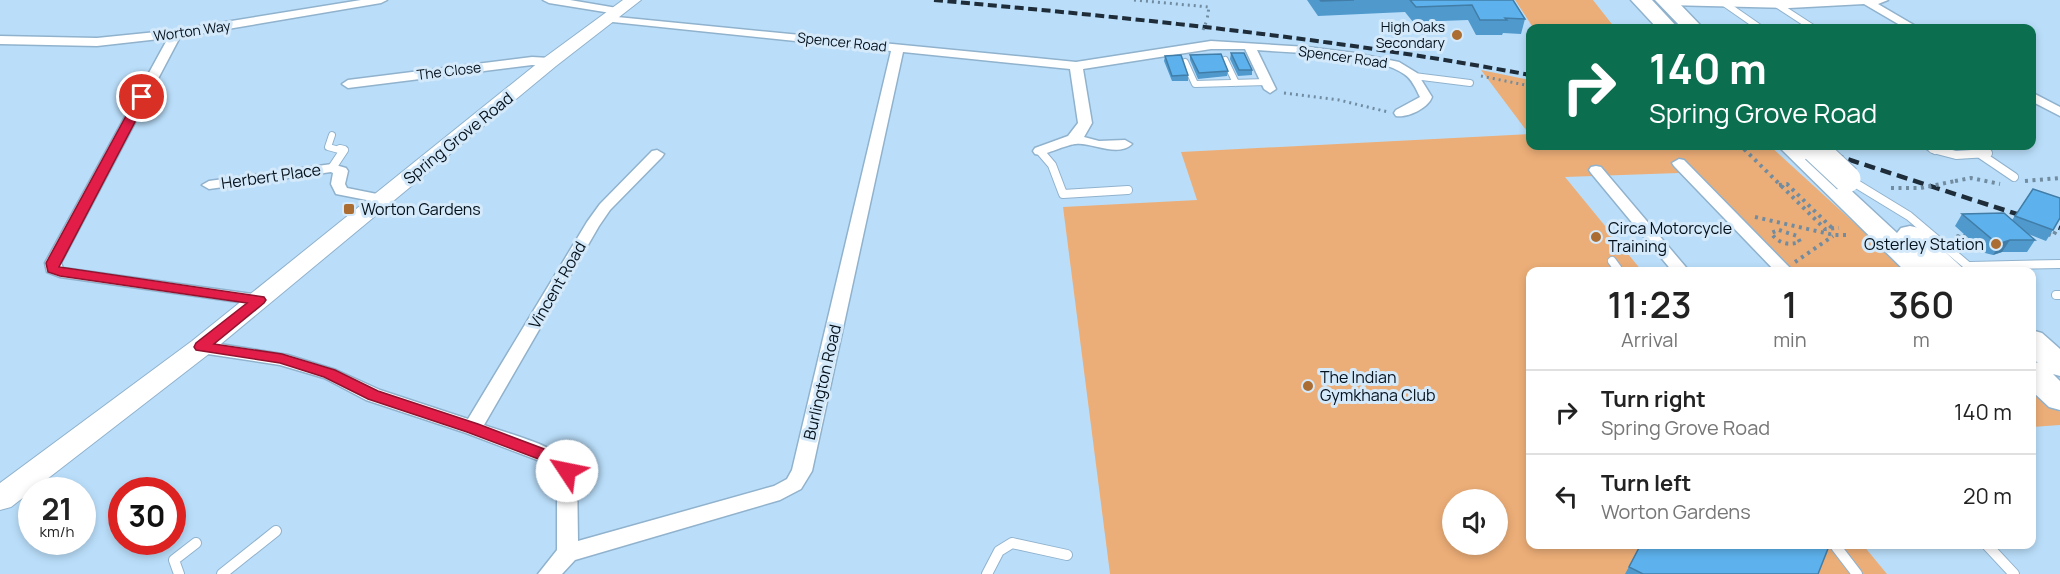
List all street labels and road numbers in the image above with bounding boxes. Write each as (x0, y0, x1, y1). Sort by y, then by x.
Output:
street label: Worton Way (152, 16, 232, 45)
street label: Spencer Road (796, 27, 888, 56)
street label: Spencer Road (1297, 41, 1389, 72)
street label: The Close (416, 57, 482, 84)
street label: Spring Grove Road (398, 87, 518, 189)
street label: Herbert Place (220, 158, 322, 194)
street label: Vincent Road (523, 237, 591, 333)
street label: Burlington Road (798, 322, 846, 442)

